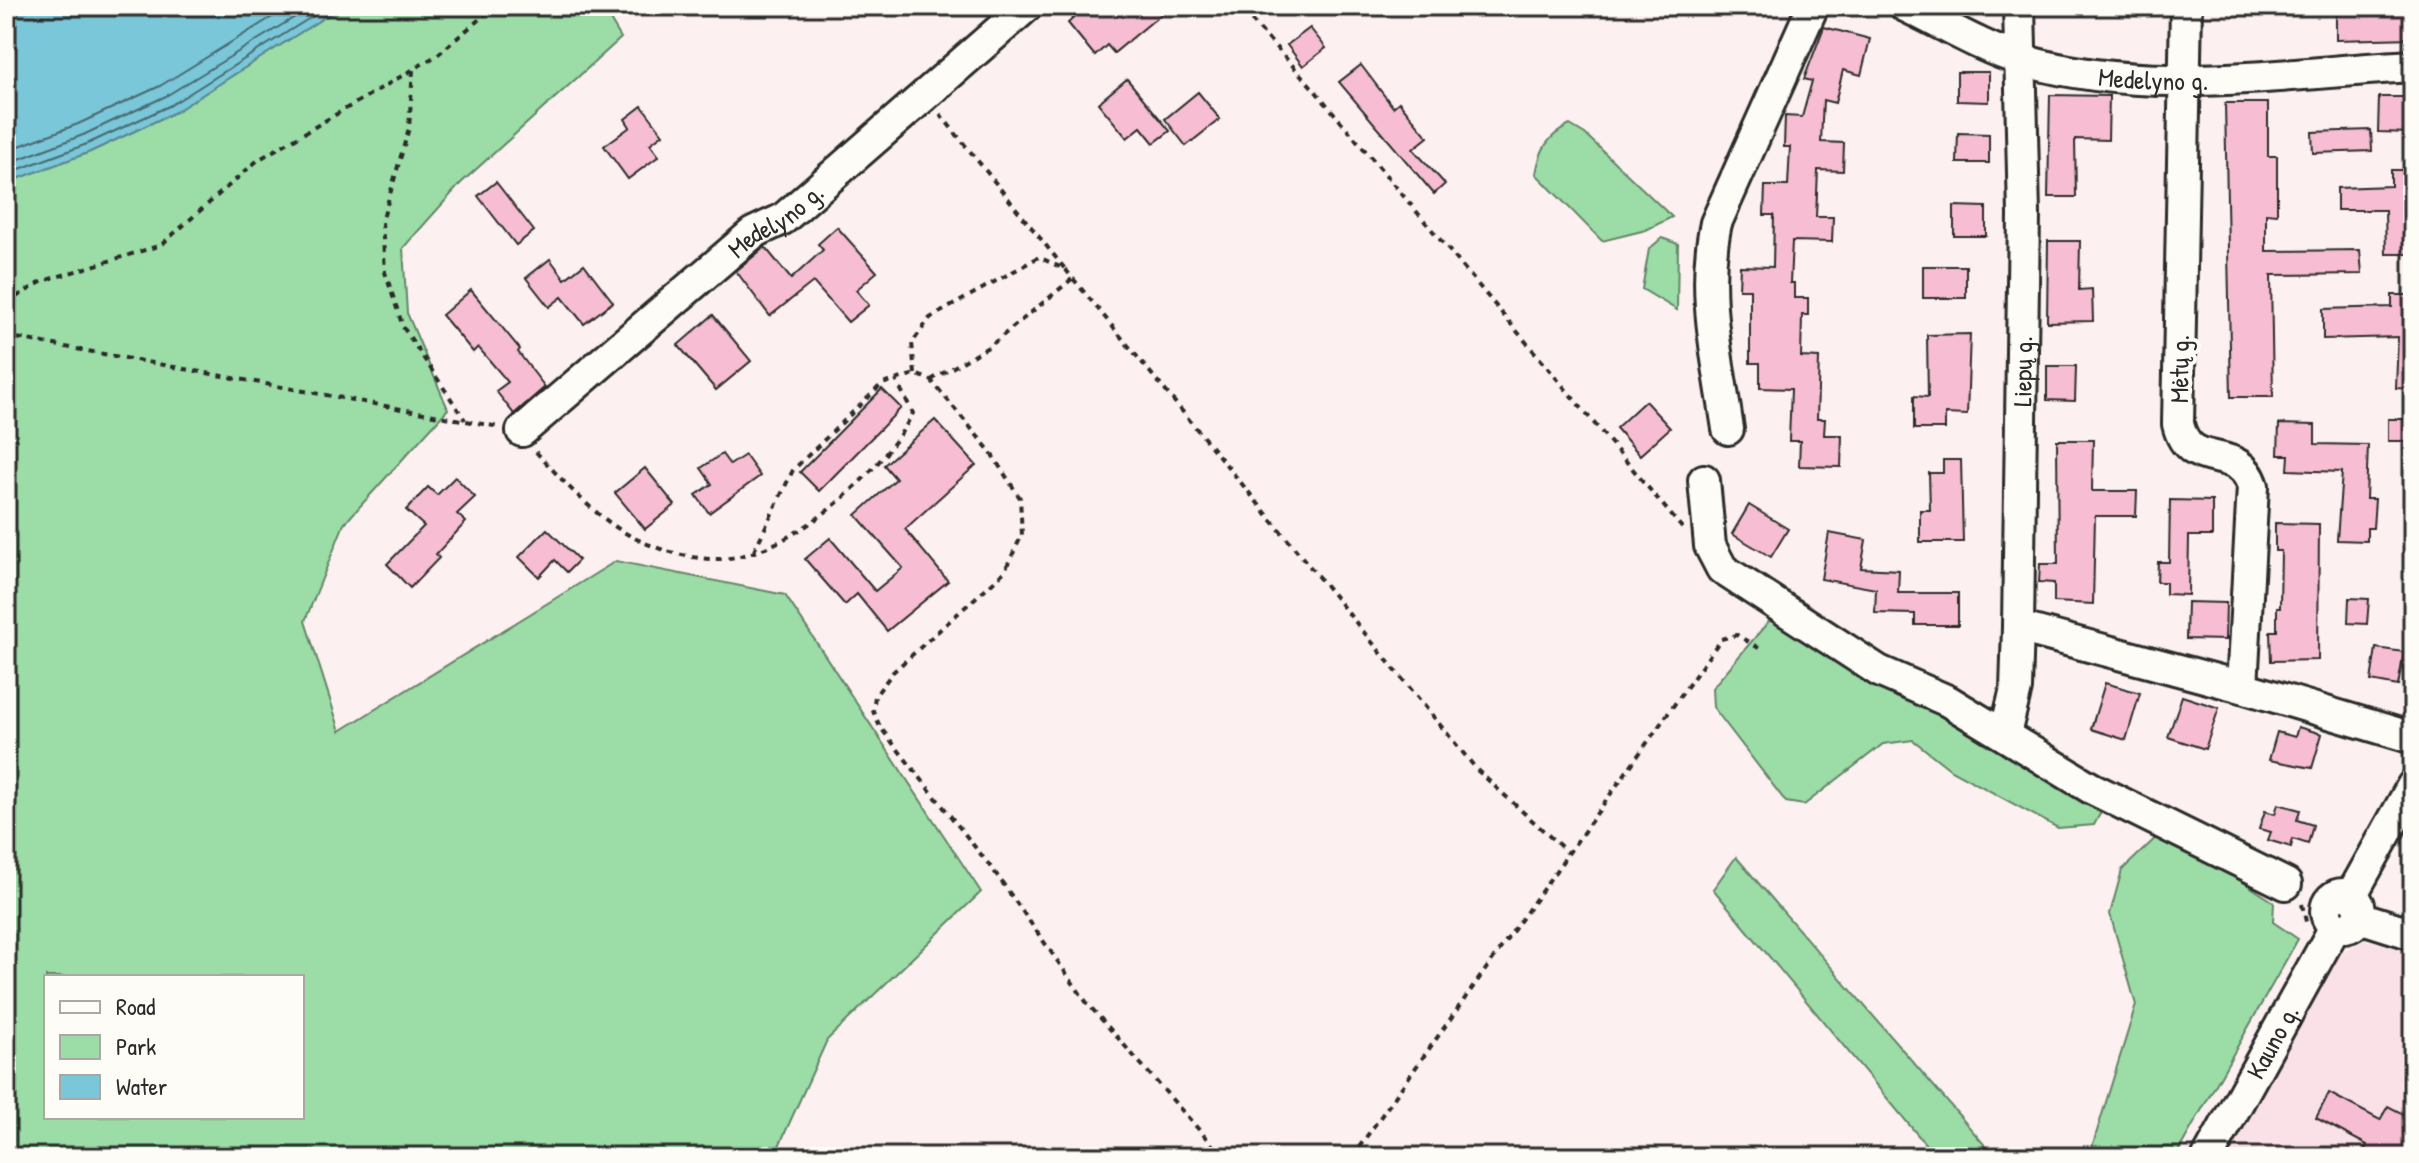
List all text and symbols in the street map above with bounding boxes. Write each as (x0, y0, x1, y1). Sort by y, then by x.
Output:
street label: Medelyno g. (2097, 58, 2208, 98)
street label: Medelyno g. (720, 175, 830, 265)
street label: Mėtų g. (2161, 335, 2197, 403)
street label: Liepų g. (2004, 336, 2040, 407)
legend (44, 975, 304, 1119)
text: Road (116, 990, 155, 1022)
street label: Kauno g. (2237, 998, 2306, 1085)
text: Park (116, 1030, 156, 1062)
text: Water (116, 1070, 167, 1102)

